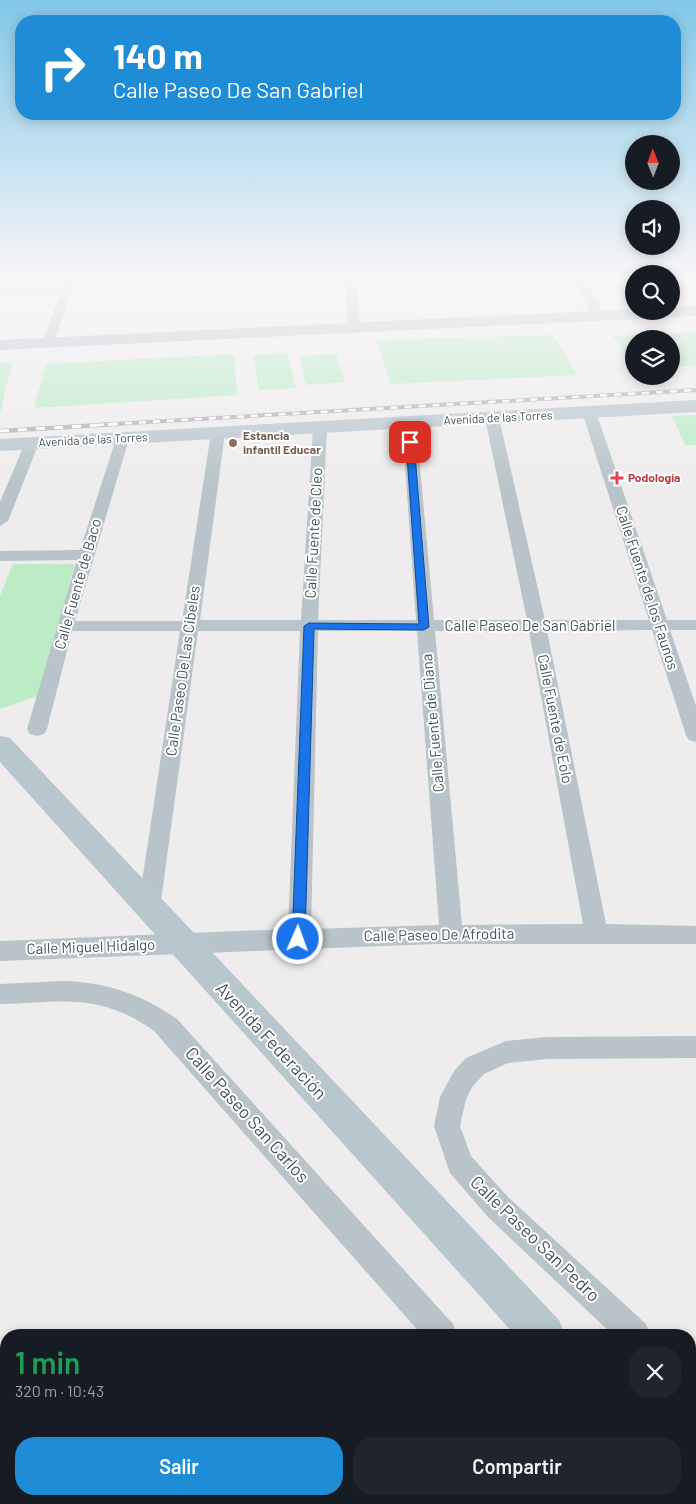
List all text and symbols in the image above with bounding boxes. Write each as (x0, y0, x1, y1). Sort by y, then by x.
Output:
text: 140 m (113, 34, 203, 76)
icon: right (30, 35, 95, 100)
text: Calle Paseo De San Gabriel (113, 76, 364, 102)
north arrow (625, 135, 680, 190)
map controls (625, 135, 680, 385)
button: sound (625, 200, 680, 255)
button: search (625, 265, 680, 320)
button: layers (625, 330, 680, 385)
street label: Avenida de las Torres (443, 407, 553, 427)
pin (389, 421, 431, 463)
place label: Estancia infantil Educar (243, 428, 321, 456)
icon: arrive (396, 428, 424, 456)
street label: Avenida de las Torres (38, 429, 148, 449)
marker: Estancia infantil Educar (227, 437, 239, 449)
street label: Calle Fuente de Cleo (301, 467, 325, 599)
place label: Podología (628, 470, 680, 484)
marker: Podología (610, 471, 624, 485)
street label: Calle Fuente de los Faunos (613, 503, 683, 672)
street label: Calle Fuente de Baco (50, 516, 104, 651)
street label: Calle Paseo De Las Cibeles (161, 585, 203, 757)
street label: Calle Paseo De San Gabriel (445, 616, 615, 634)
street label: Calle Fuente de Diana (417, 653, 447, 793)
street label: Calle Fuente de Eolo (535, 653, 577, 785)
position arrow (271, 912, 323, 964)
street label: Calle Paseo De Afrodita (363, 924, 514, 944)
street label: Calle Miguel Hidalgo (26, 935, 156, 957)
street label: Avenida Federación (212, 977, 332, 1104)
street label: Calle Paseo San Carlos (181, 1042, 314, 1187)
street label: Calle Paseo San Pedro (466, 1171, 605, 1306)
text: 1 min (15, 1344, 80, 1380)
button: close (629, 1346, 681, 1398)
text: 320 m · 10:43 (15, 1381, 104, 1400)
button: Salir (15, 1437, 343, 1495)
button: Compartir (353, 1437, 681, 1495)

